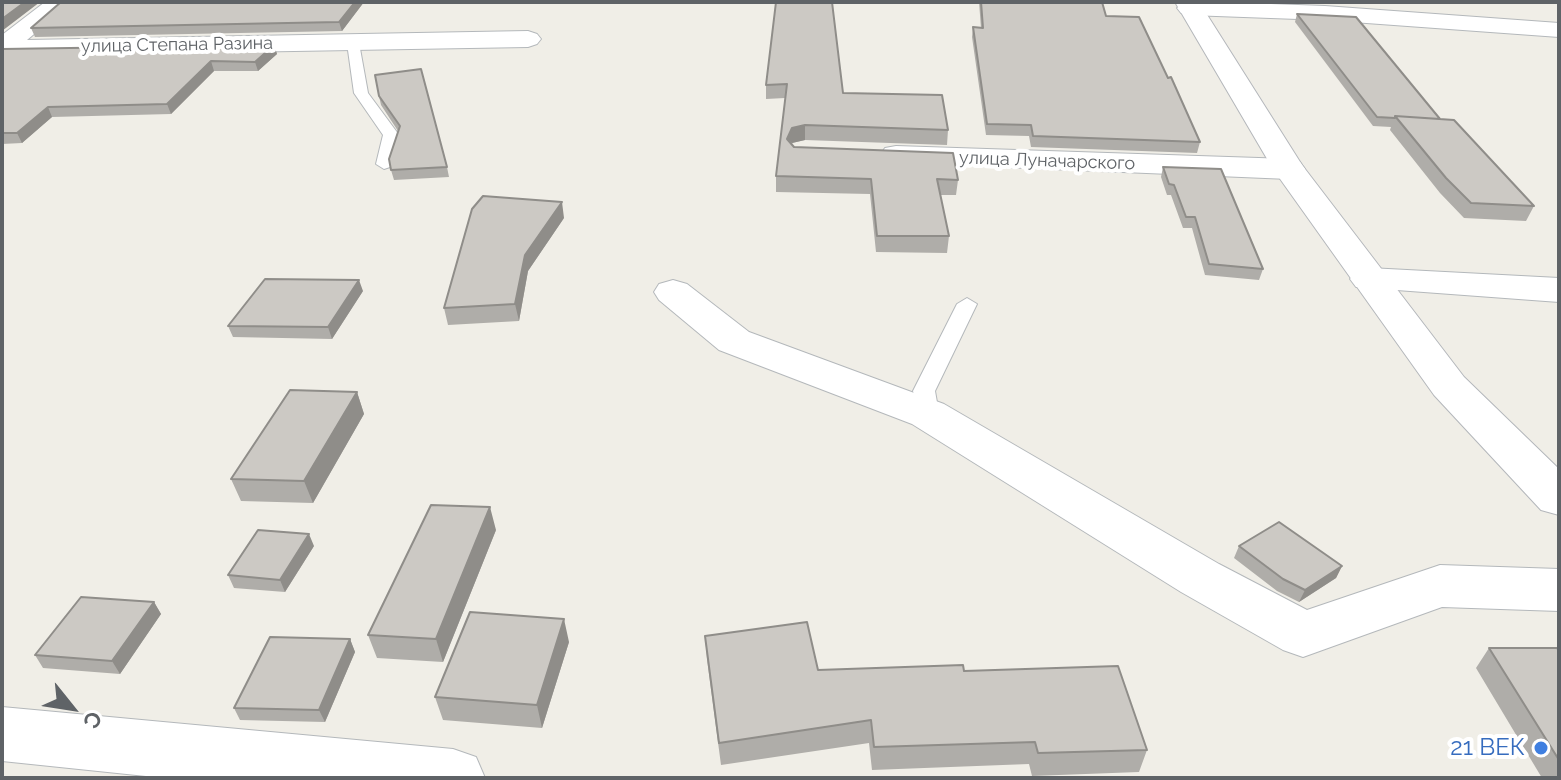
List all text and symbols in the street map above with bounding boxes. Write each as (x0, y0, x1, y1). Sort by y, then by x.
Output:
street label: улица Степана Разина (81, 33, 273, 57)
street label: улица Луначарского (959, 147, 1135, 175)
north arrow (32, 668, 112, 748)
text: С (78, 707, 108, 733)
place label: 21 ВЕК (1450, 734, 1525, 762)
marker: 21 ВЕК (1532, 739, 1550, 757)

